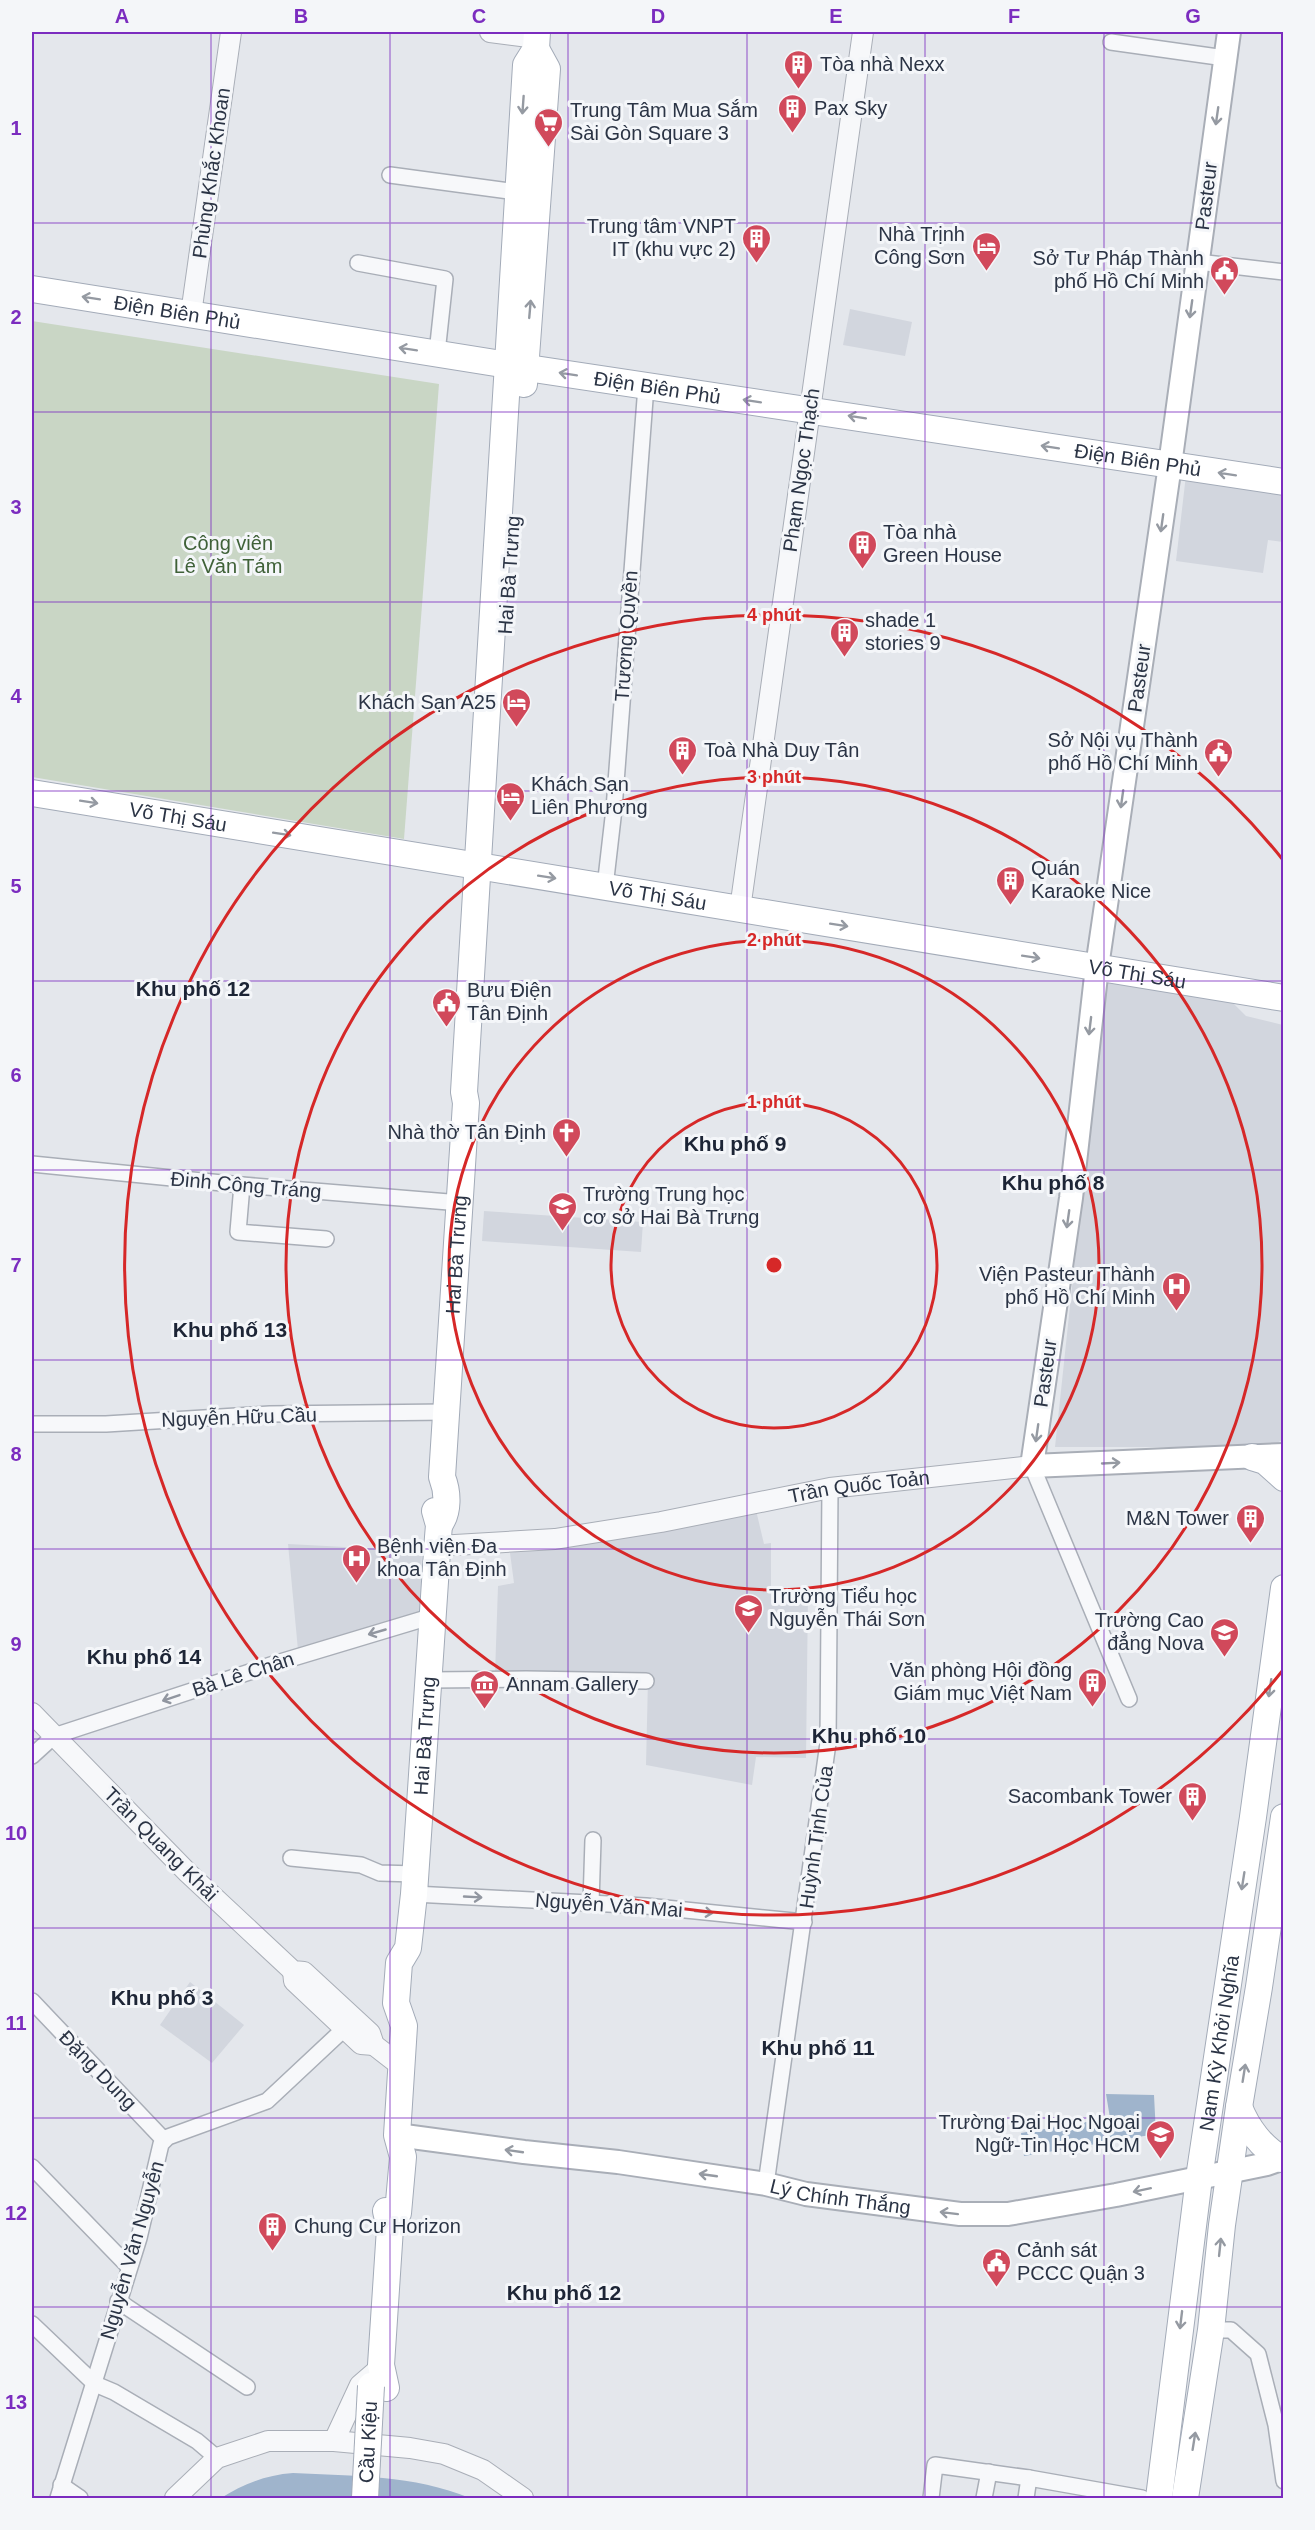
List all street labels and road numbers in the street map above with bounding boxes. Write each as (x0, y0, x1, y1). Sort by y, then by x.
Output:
street label: Phùng Khắc Khoan (188, 86, 234, 260)
street label: Pasteur (1191, 160, 1221, 232)
street label: Điện Biên Phủ (112, 291, 242, 333)
street label: Điện Biên Phủ (592, 367, 722, 408)
street label: Phạm Ngọc Thạch (779, 387, 823, 553)
street label: Điện Biên Phủ (1073, 440, 1203, 480)
street label: Hai Bà Trưng (494, 515, 524, 635)
street label: Trương Quyền (610, 570, 642, 702)
street label: Pasteur (1123, 642, 1155, 714)
street label: Võ Thị Sáu (128, 798, 228, 836)
street label: Võ Thị Sáu (607, 877, 708, 914)
street label: Võ Thị Sáu (1087, 955, 1188, 993)
street label: Ðinh Công Tráng (170, 1167, 322, 1203)
street label: Hai Bà Trưng (441, 1194, 471, 1315)
street label: Pasteur (1029, 1337, 1061, 1409)
street label: Nguyễn Hữu Cầu (161, 1403, 317, 1431)
street label: Trần Quốc Toản (787, 1466, 931, 1507)
street label: Bà Lê Chân (189, 1647, 297, 1701)
street label: Hai Bà Trưng (410, 1676, 440, 1796)
street label: Huỳnh Tịnh Của (795, 1763, 837, 1910)
street label: Trần Quang Khải (100, 1783, 222, 1905)
street label: Nguyễn Văn Mai (534, 1889, 684, 1921)
street label: Nam Kỳ Khởi Nghĩa (1195, 1953, 1243, 2133)
street label: Đặng Dung (55, 2026, 141, 2114)
street label: Nguyễn Văn Nguyễn (96, 2158, 168, 2342)
street label: Lý Chính Thắng (768, 2174, 912, 2218)
street label: Cầu Kiệu (355, 2400, 381, 2484)

